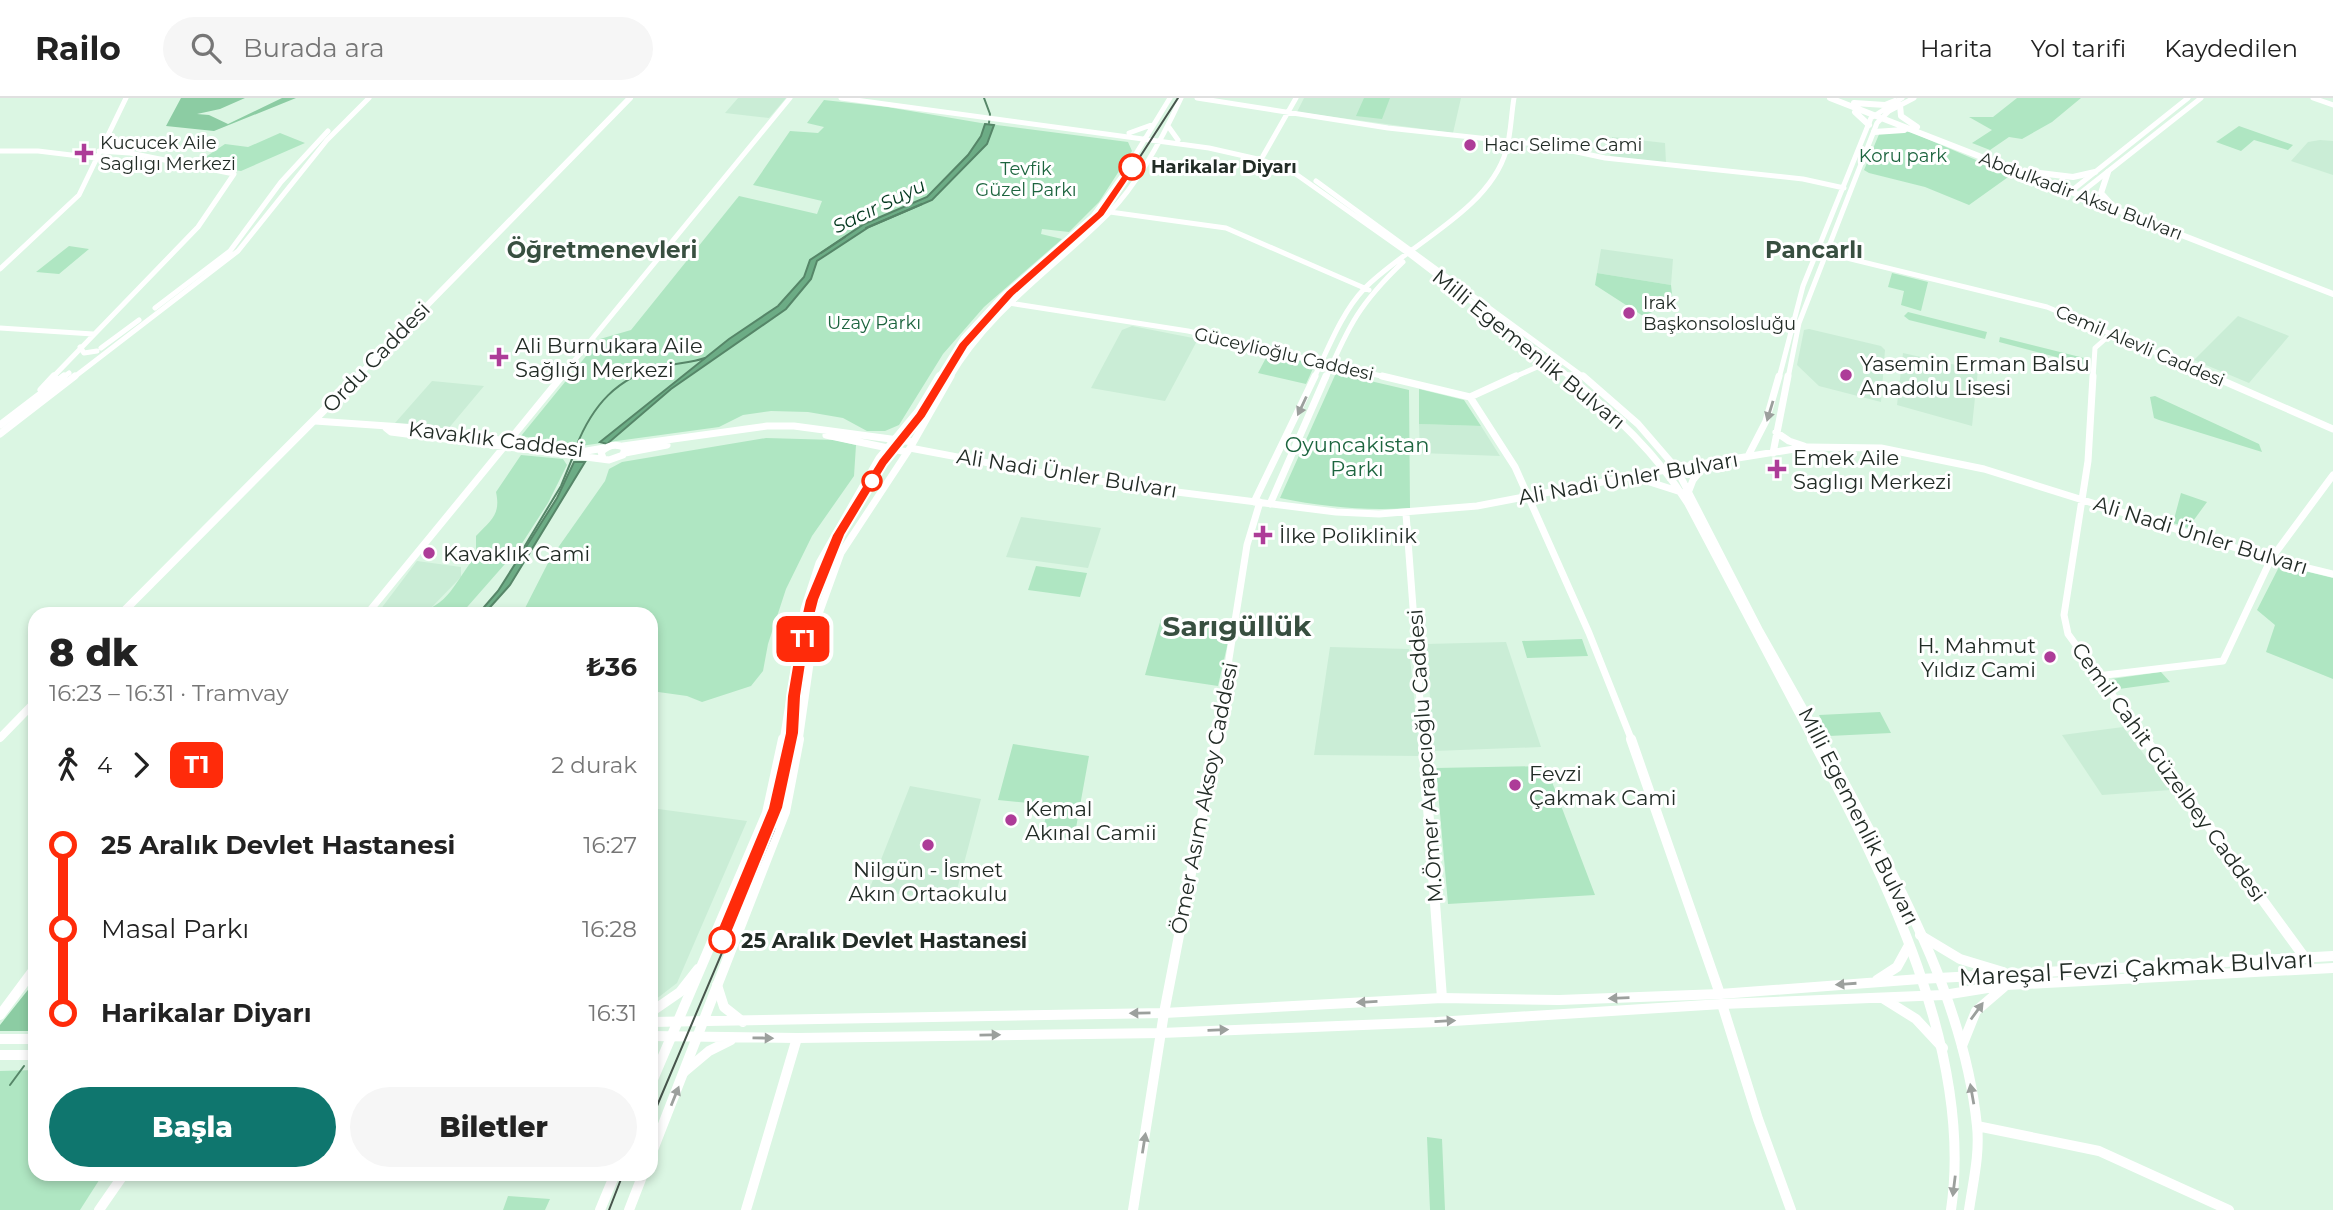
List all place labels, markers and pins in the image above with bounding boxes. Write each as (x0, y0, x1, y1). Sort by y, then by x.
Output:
place label: Kucucek Aile Saglıgı Merkezi (100, 132, 236, 175)
place label: Hacı Selime Cami (1484, 134, 1642, 156)
marker: Hacı Selime Cami (1462, 137, 1478, 153)
marker: Kucucek Aile Saglıgı Merkezi (74, 143, 94, 163)
marker: Harikalar Diyarı (1119, 154, 1145, 180)
place label: Harikalar Diyarı (1151, 156, 1297, 178)
place label: Irak Başkonsolosluğu (1643, 292, 1796, 335)
marker: Irak Başkonsolosluğu (1621, 305, 1637, 321)
place label: Ali Burnukara Aile Sağlığı Merkezi (515, 333, 703, 382)
marker: Ali Burnukara Aile Sağlığı Merkezi (489, 347, 509, 367)
place label: Yasemin Erman Balsu Anadolu Lisesi (1860, 351, 2090, 400)
marker: Yasemin Erman Balsu Anadolu Lisesi (1838, 367, 1854, 383)
place label: Emek Aile Saglıgı Merkezi (1793, 445, 1952, 494)
marker: Emek Aile Saglıgı Merkezi (1767, 459, 1787, 479)
unlabelled marker (862, 471, 882, 491)
place label: İlke Poliklinik (1279, 523, 1417, 548)
marker: İlke Poliklinik (1253, 525, 1273, 545)
place label: Kavaklık Cami (443, 541, 590, 566)
marker: Kavaklık Cami (421, 545, 437, 561)
place label: H. Mahmut Yıldız Cami (1917, 633, 2036, 682)
marker: H. Mahmut Yıldız Cami (2042, 649, 2058, 665)
place label: Fevzi Çakmak Cami (1529, 761, 1676, 810)
marker: Fevzi Çakmak Cami (1507, 777, 1523, 793)
place label: Kemal Akınal Camii (1025, 796, 1157, 845)
marker: Kemal Akınal Camii (1003, 812, 1019, 828)
marker: Nilgün - İsmet Akın Ortaokulu (920, 837, 936, 853)
place label: Nilgün - İsmet Akın Ortaokulu (848, 857, 1008, 906)
marker: 25 Aralık Devlet Hastanesi (709, 927, 735, 953)
place label: 25 Aralık Devlet Hastanesi (741, 928, 1027, 953)

